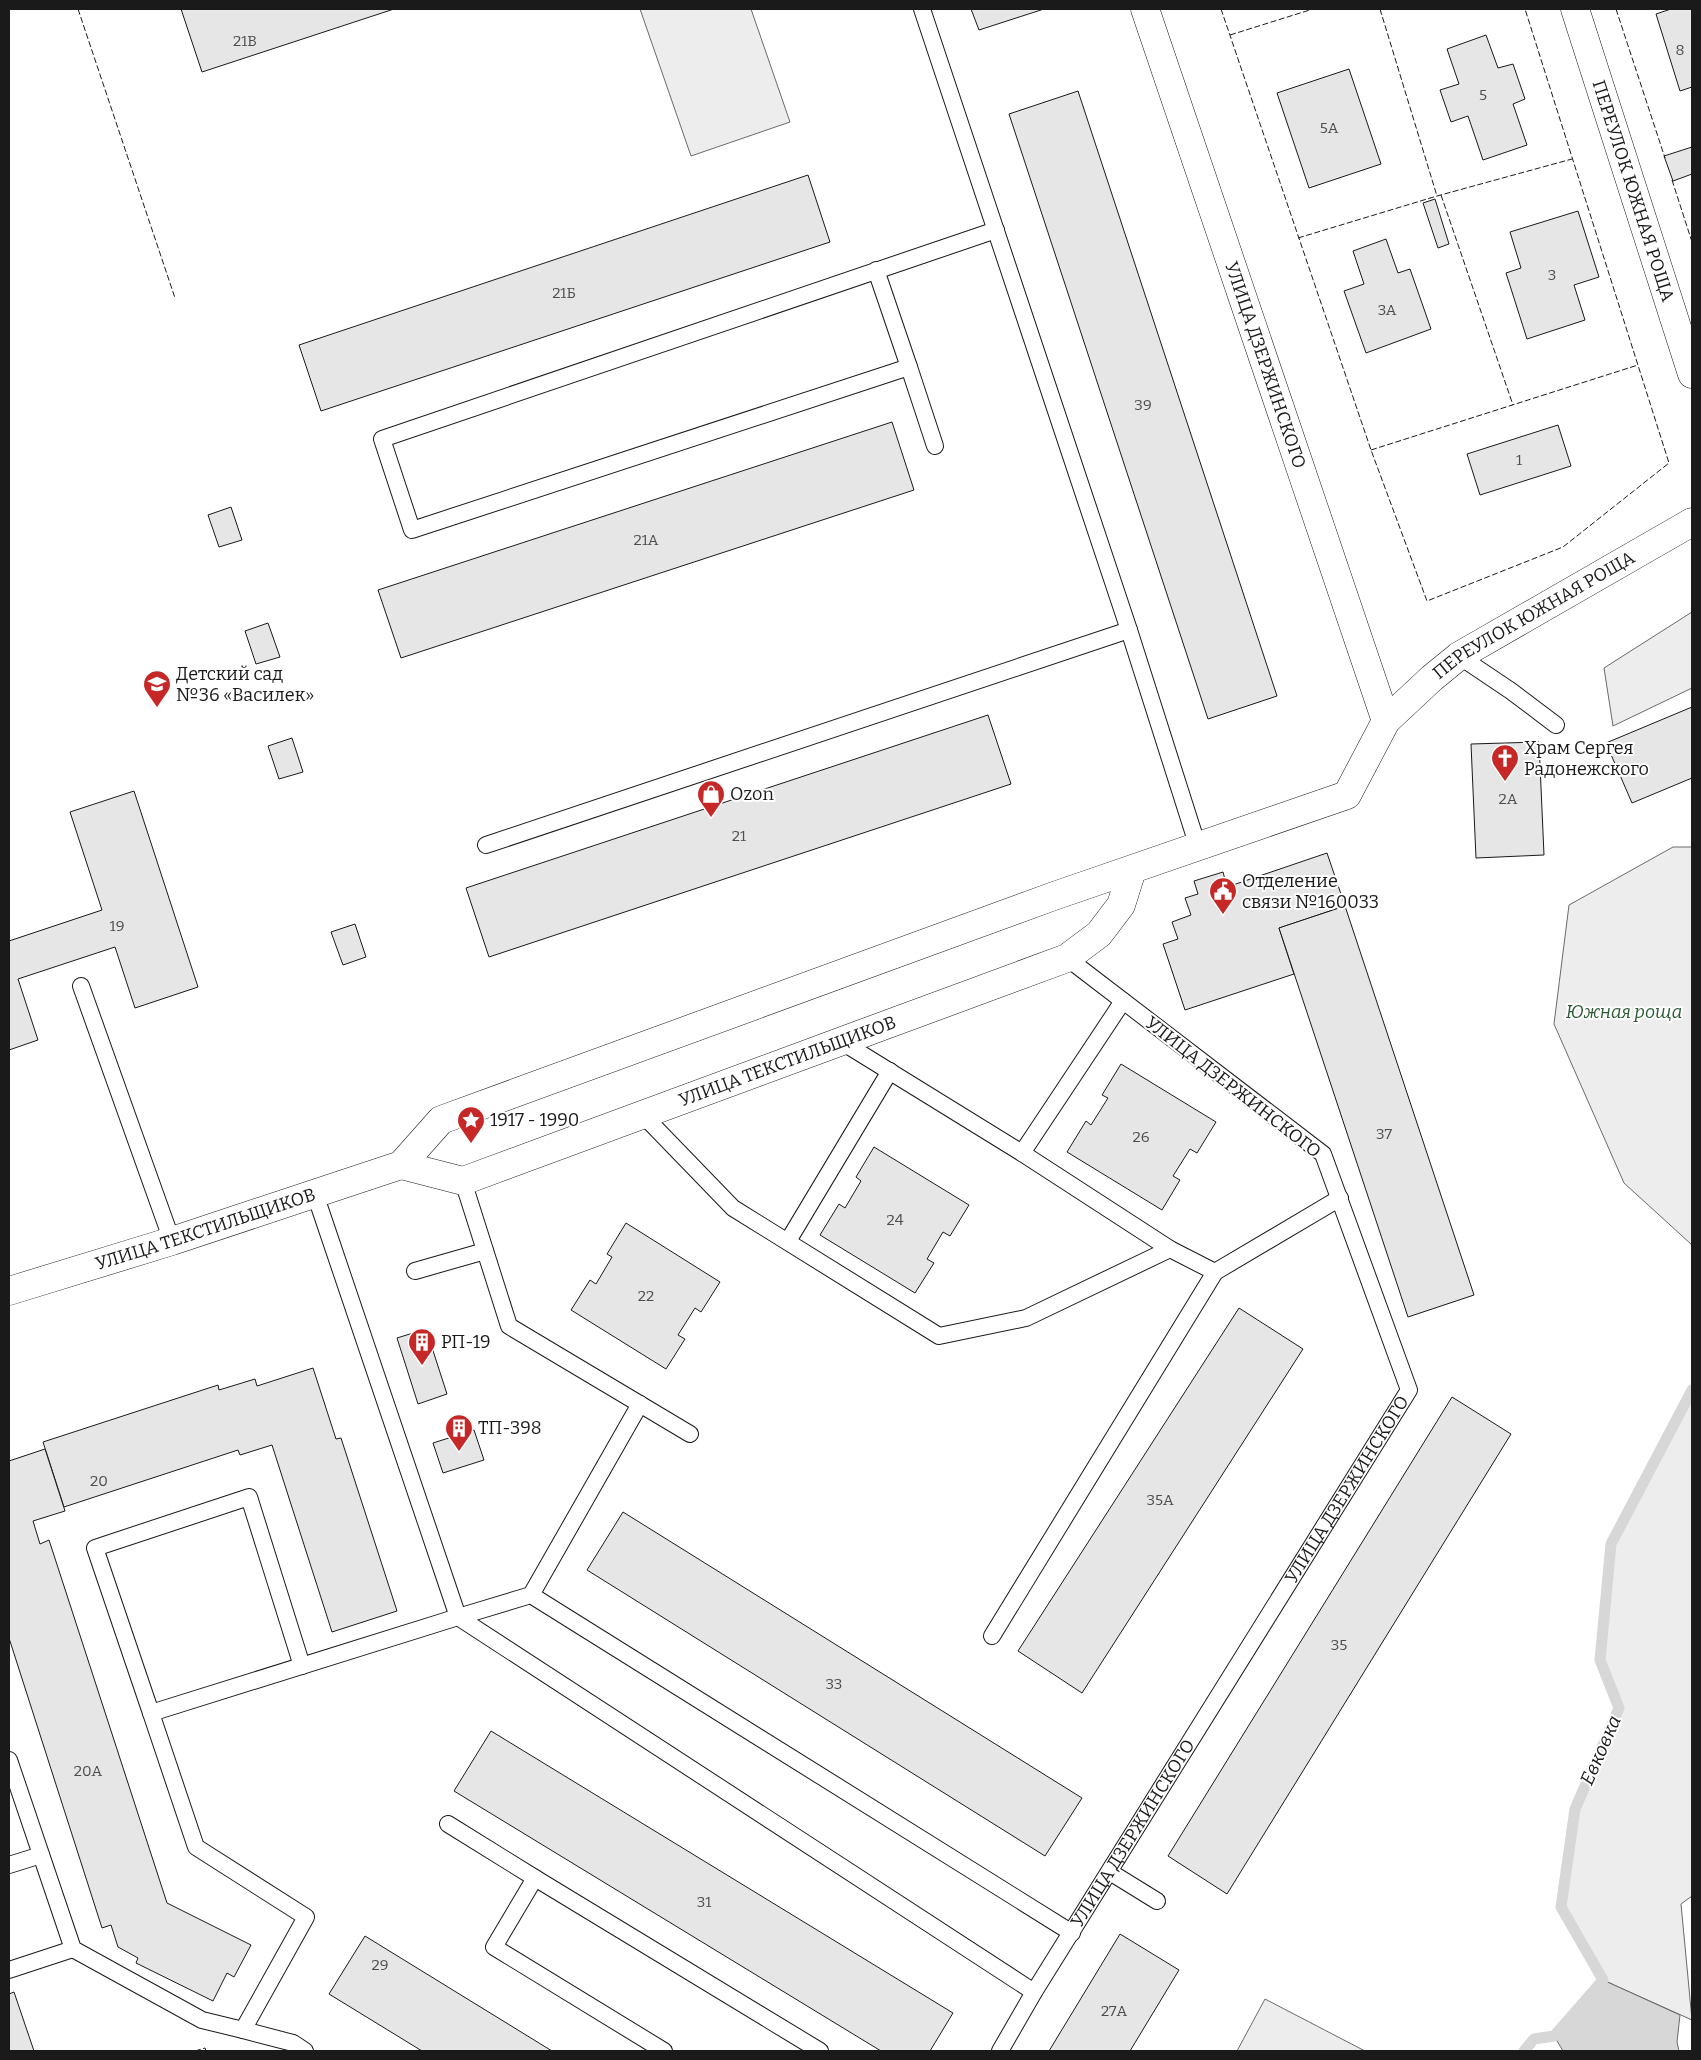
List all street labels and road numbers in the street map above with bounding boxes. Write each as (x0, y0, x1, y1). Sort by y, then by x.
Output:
street label: ПЕРЕУЛОК ЮЖНАЯ РОЩА (1588, 77, 1679, 305)
street label: УЛИЦА ДЗЕРЖИНСКОГО (1220, 259, 1311, 471)
street label: ПЕРЕУЛОК ЮЖНАЯ РОЩА (1428, 546, 1639, 684)
street label: УЛИЦА ТЕКСТИЛЬЩИКОВ (676, 1011, 899, 1111)
street label: УЛИЦА ДЗЕРЖИНСКОГО (1141, 1012, 1325, 1162)
street label: УЛИЦА ТЕКСТИЛЬЩИКОВ (93, 1183, 318, 1275)
street label: УЛИЦА ДЗЕРЖИНСКОГО (1280, 1392, 1414, 1587)
street label: УЛИЦА ДЗЕРЖИНСКОГО (1066, 1735, 1200, 1931)

